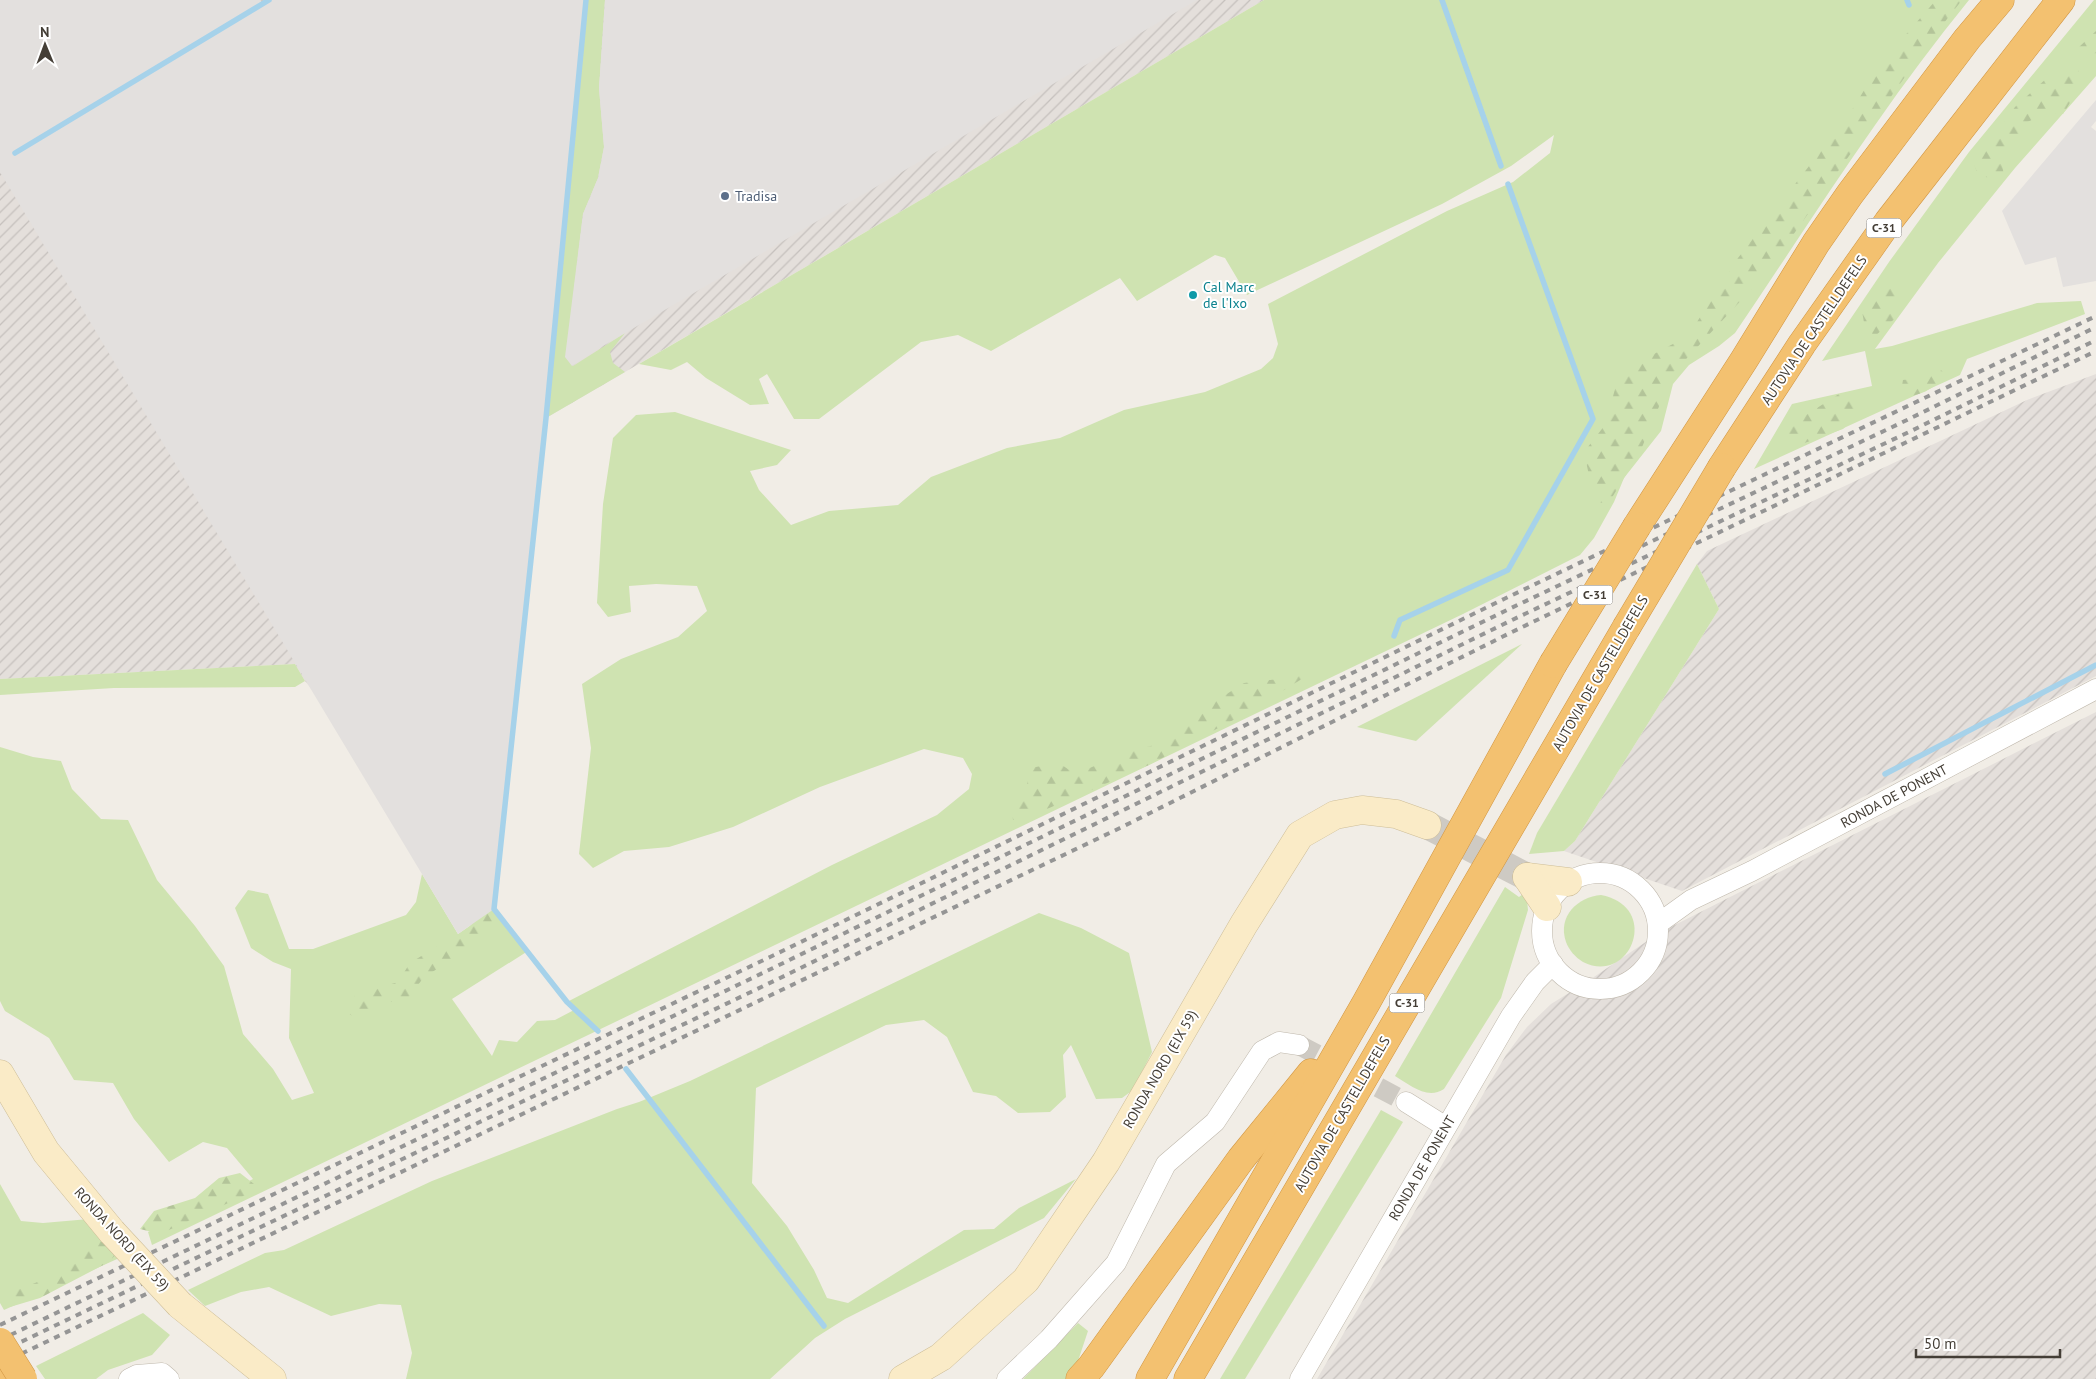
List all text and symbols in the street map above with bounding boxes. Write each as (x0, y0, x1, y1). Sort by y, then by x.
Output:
north arrow (20, 20, 70, 70)
text: N (40, 23, 50, 41)
place label: Tradisa (735, 187, 777, 205)
marker: Tradisa (719, 190, 731, 202)
road number: C-31 (1866, 218, 1902, 238)
street label: AUTOVIA DE CASTELLDEFELS (1757, 252, 1871, 408)
place label: Cal Marc de l'Ixo (1203, 278, 1255, 312)
marker: Cal Marc de l'Ixo (1187, 289, 1199, 301)
road number: C-31 (1578, 586, 1612, 604)
street label: AUTOVIA DE CASTELLDEFELS (1548, 592, 1652, 754)
street label: RONDA DE PONENT (1837, 760, 1951, 832)
road number: C-31 (1390, 994, 1424, 1012)
street label: RONDA NORD (EIX 59) (1119, 1007, 1201, 1131)
street label: AUTOVIA DE CASTELLDEFELS (1290, 1033, 1394, 1195)
street label: RONDA DE PONENT (1385, 1112, 1460, 1224)
street label: RONDA NORD (EIX 59) (71, 1183, 173, 1295)
scale bar (1916, 1326, 2060, 1358)
text: 50 m (1924, 1334, 1957, 1353)

